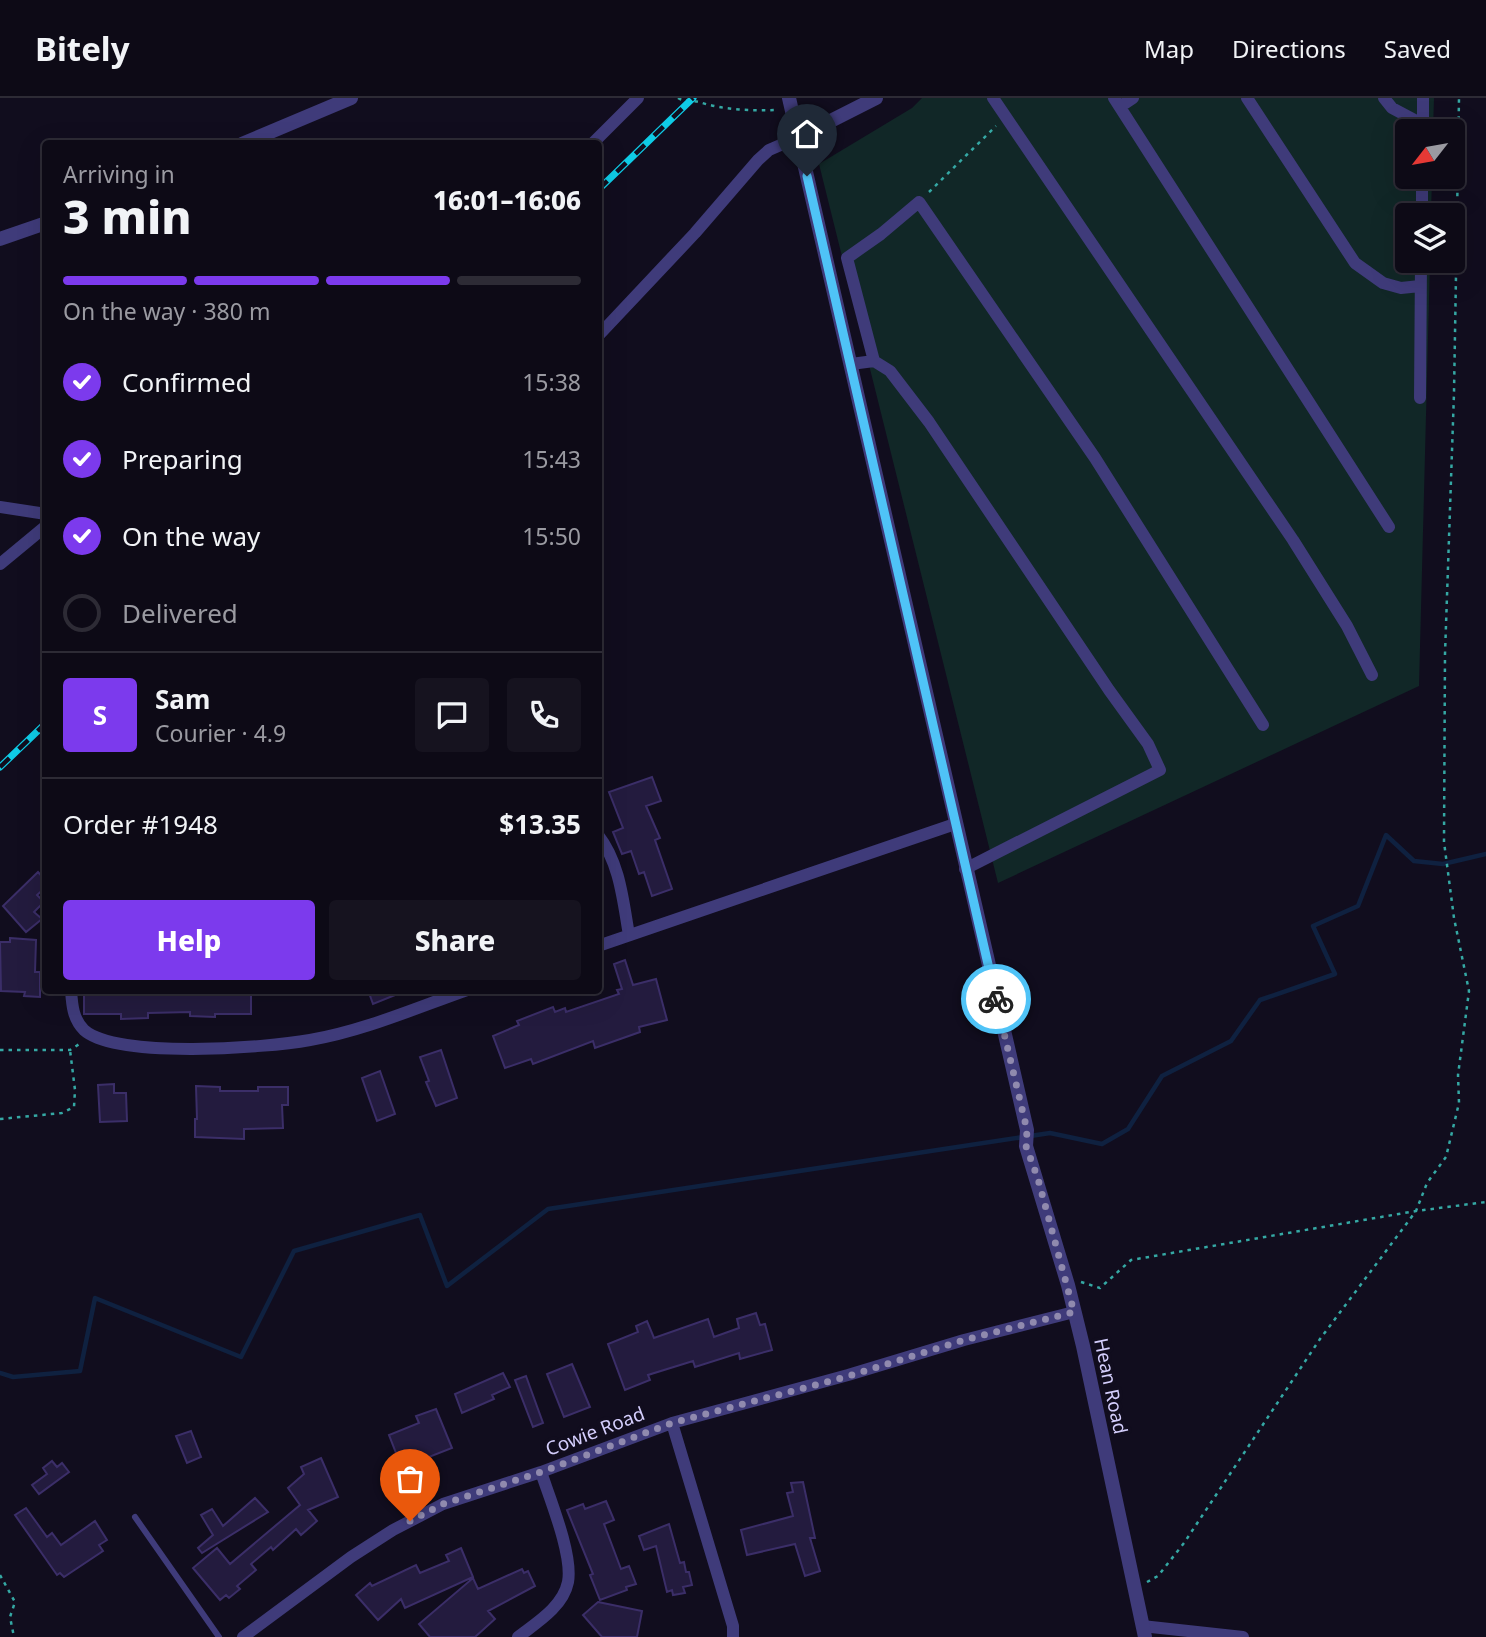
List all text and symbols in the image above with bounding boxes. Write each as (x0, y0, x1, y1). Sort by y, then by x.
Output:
text: Bitely (35, 26, 130, 71)
text: Map (1144, 32, 1194, 65)
text: Directions (1232, 32, 1346, 65)
text: Saved (1384, 32, 1451, 65)
pin (777, 104, 837, 176)
icon: home (788, 115, 826, 153)
north arrow (1395, 119, 1465, 189)
map controls (1395, 119, 1465, 273)
text: Arriving in (63, 158, 175, 190)
text: 16:01–16:06 (433, 182, 581, 218)
text: 3 min (63, 185, 192, 247)
button: layers (1395, 203, 1465, 273)
text: On the way · 380 m (63, 295, 270, 327)
icon: check (63, 363, 101, 401)
text: Confirmed (122, 364, 252, 400)
text: 15:38 (522, 366, 581, 398)
icon: check (63, 440, 101, 478)
text: Preparing (122, 441, 243, 477)
text: 15:43 (522, 443, 581, 475)
icon: check (63, 517, 101, 555)
text: On the way (122, 518, 260, 554)
text: 15:50 (522, 520, 581, 552)
text: Delivered (122, 595, 238, 631)
button: chat (415, 678, 489, 752)
button: phone (507, 678, 581, 752)
text: Sam (155, 681, 210, 717)
text: S (93, 697, 107, 733)
text: Courier · 4.9 (155, 717, 286, 749)
text: Order #1948 (63, 806, 218, 842)
text: $13.35 (499, 806, 581, 842)
button: Help (63, 900, 315, 980)
button: Share (329, 900, 581, 980)
courier (961, 964, 1031, 1034)
icon: bike (977, 980, 1015, 1018)
street label: Hean Road (1088, 1335, 1134, 1437)
street label: Cowie Road (542, 1400, 648, 1462)
pin (380, 1449, 440, 1521)
icon: bag (391, 1460, 429, 1498)

